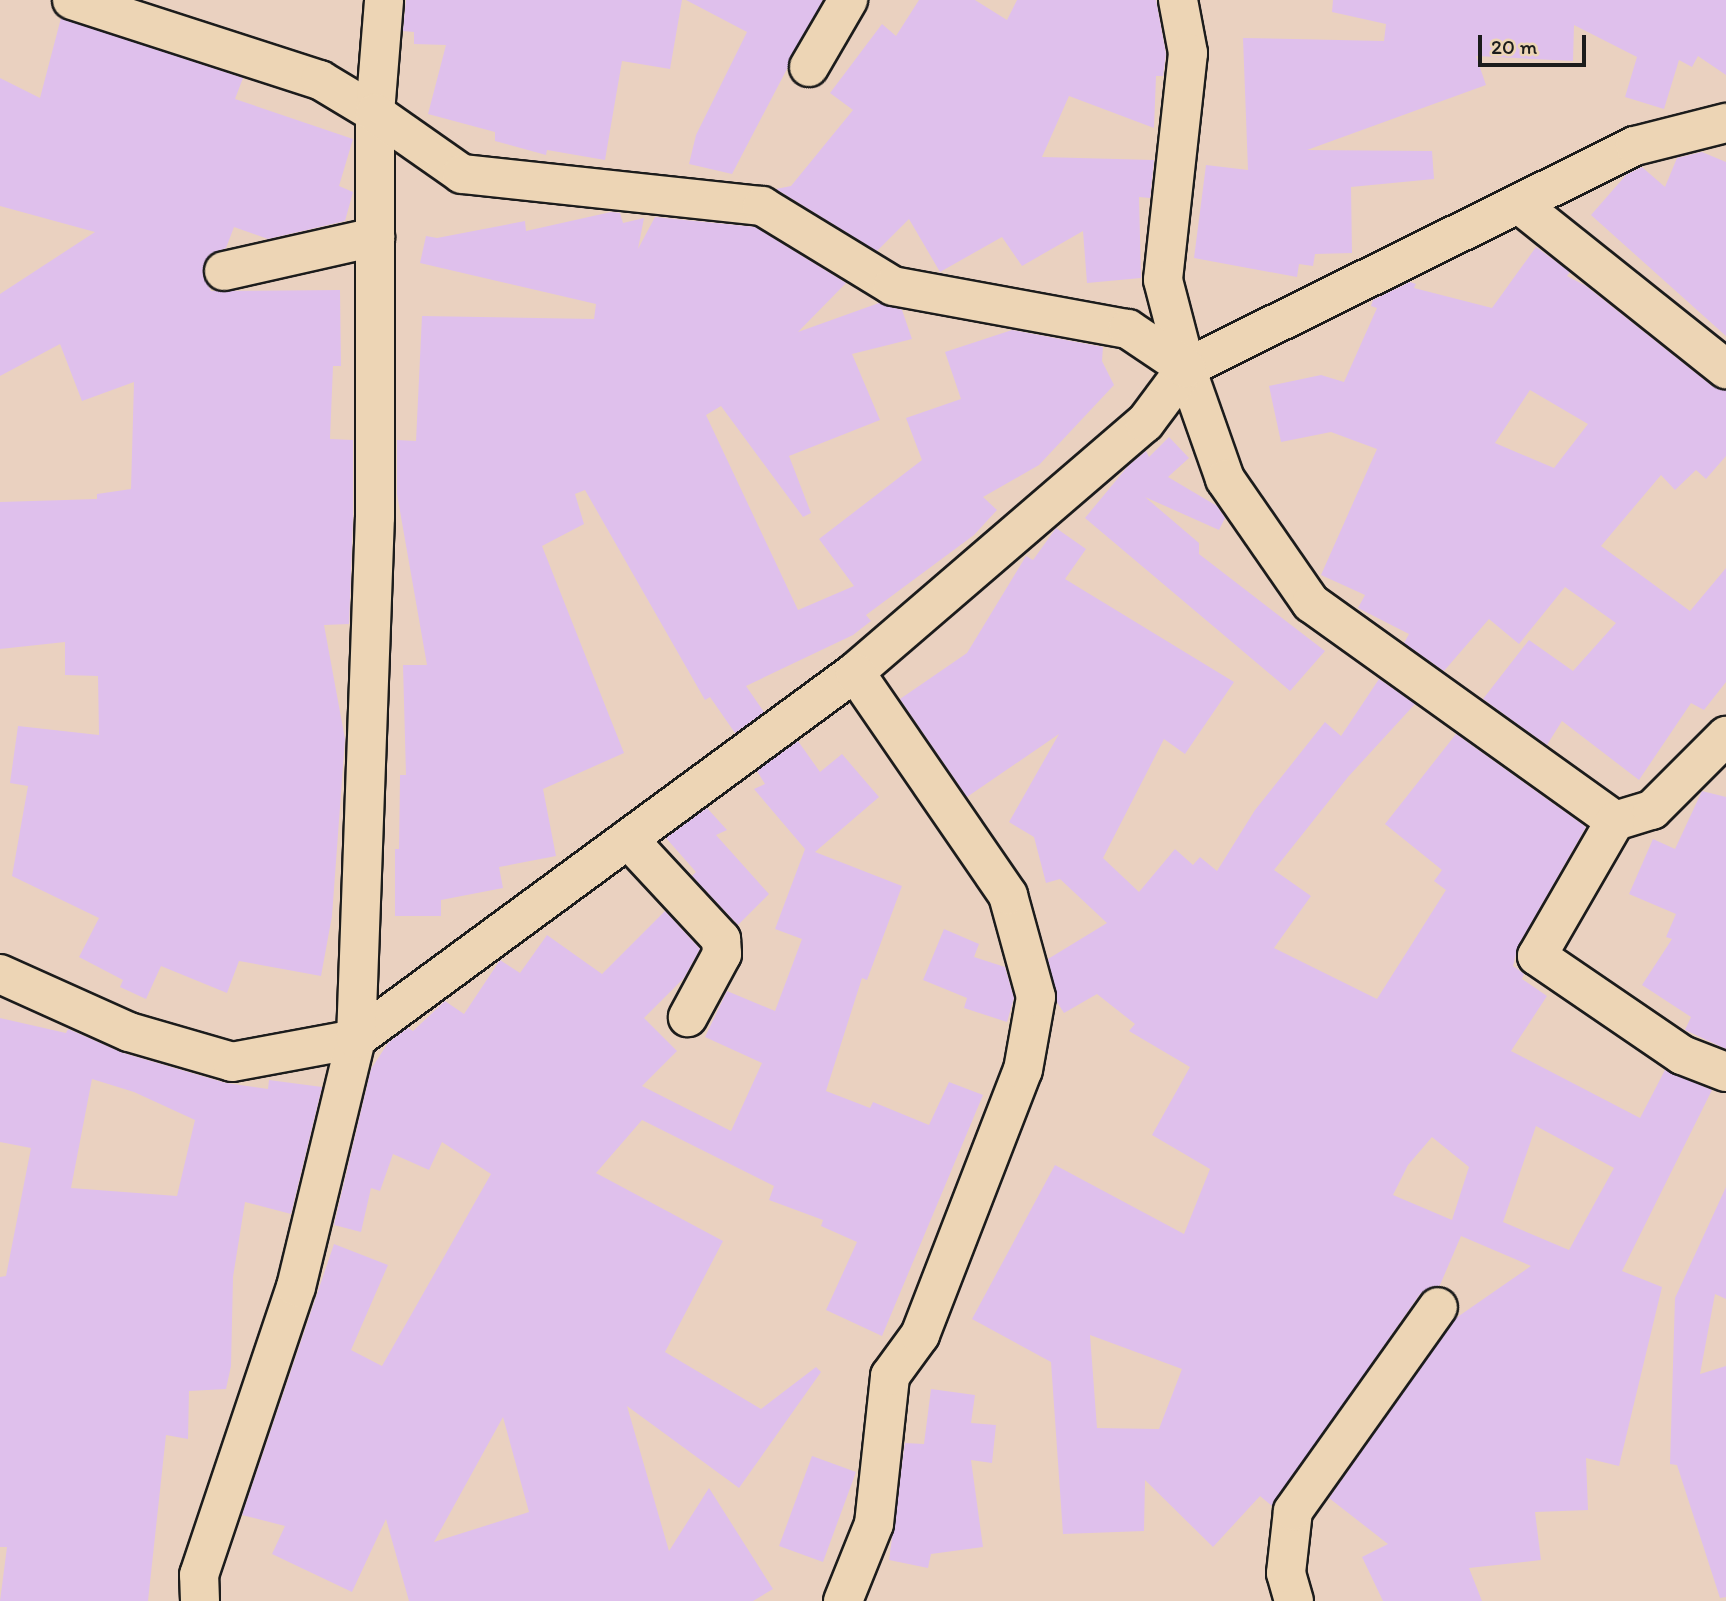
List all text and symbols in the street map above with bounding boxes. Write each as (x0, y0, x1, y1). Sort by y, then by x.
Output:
scale bar (1481, 21, 1590, 65)
text: 20 m (1491, 34, 1537, 59)

